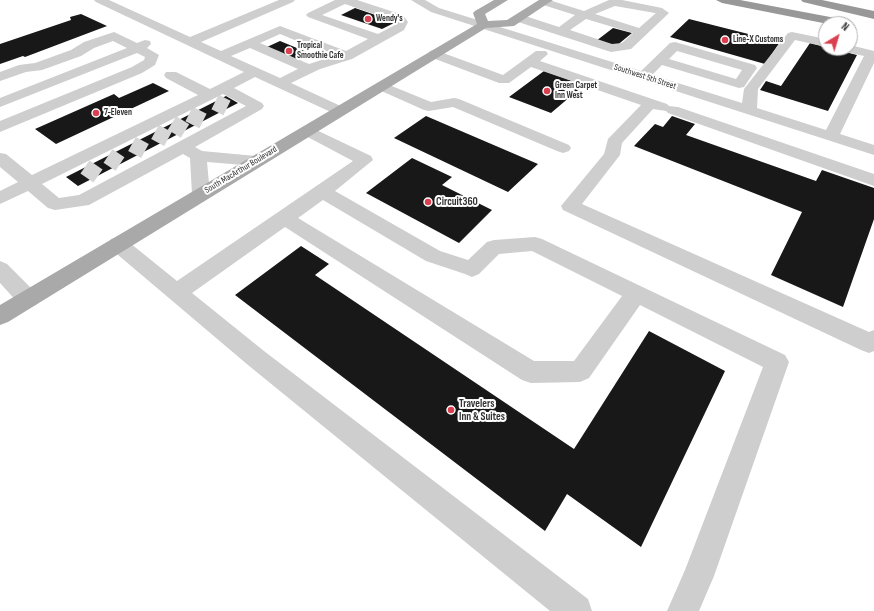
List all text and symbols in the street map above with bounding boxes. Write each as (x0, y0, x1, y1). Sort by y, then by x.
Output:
marker: Wendy's (363, 14, 373, 24)
place label: Wendy's (376, 14, 403, 24)
north arrow (818, 16, 858, 56)
text: N (839, 20, 851, 34)
marker: Line-X Customs (720, 35, 730, 45)
place label: Line-X Customs (733, 35, 783, 45)
place label: Tropical Smoothie Cafe (297, 41, 344, 62)
marker: Tropical Smoothie Cafe (284, 46, 294, 56)
street label: Southwest 5th Street (613, 62, 677, 92)
place label: Green Carpet Inn West (555, 81, 597, 102)
marker: Green Carpet Inn West (542, 86, 552, 96)
marker: 7-Eleven (91, 108, 101, 118)
place label: 7-Eleven (104, 108, 132, 118)
street label: South MacArthur Boulevard (203, 144, 279, 196)
place label: Circuit360 (436, 195, 478, 209)
marker: Circuit360 (423, 197, 433, 207)
place label: Travelers Inn & Suites (459, 397, 505, 423)
marker: Travelers Inn & Suites (446, 405, 456, 415)

